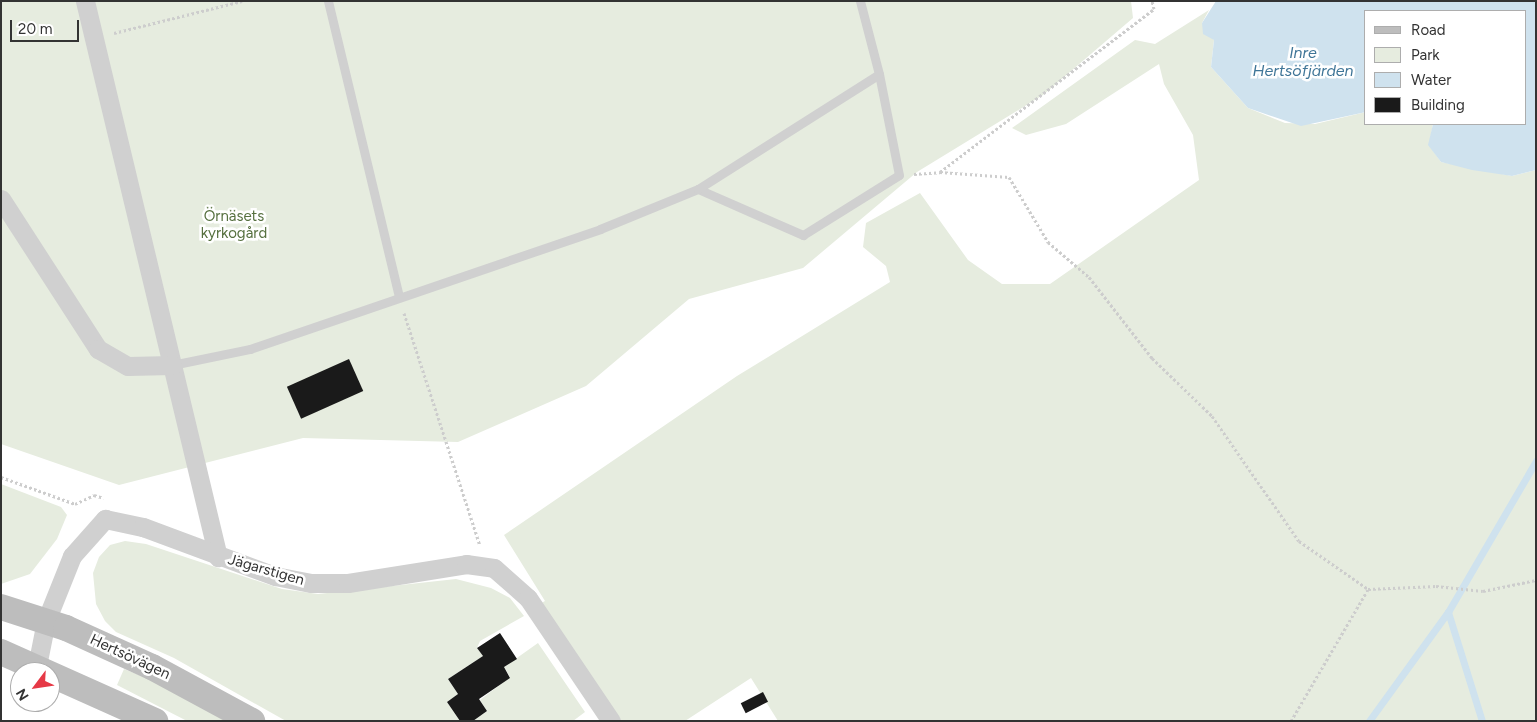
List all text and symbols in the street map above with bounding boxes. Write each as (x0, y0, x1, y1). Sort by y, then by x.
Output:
scale bar (12, 10, 81, 42)
legend (1364, 10, 1527, 125)
text: 20 m (18, 20, 52, 38)
text: Road (1411, 21, 1446, 39)
water label: Inre Hertsöfjärden (1252, 43, 1354, 81)
text: Park (1411, 46, 1440, 64)
text: Water (1411, 71, 1451, 89)
text: Building (1411, 96, 1465, 114)
park label: Örnäsets kyrkogård (201, 207, 267, 242)
street label: Jägarstigen (226, 551, 306, 589)
street label: Hertsövägen (87, 631, 173, 683)
north arrow (10, 662, 60, 712)
text: N (13, 685, 33, 703)

